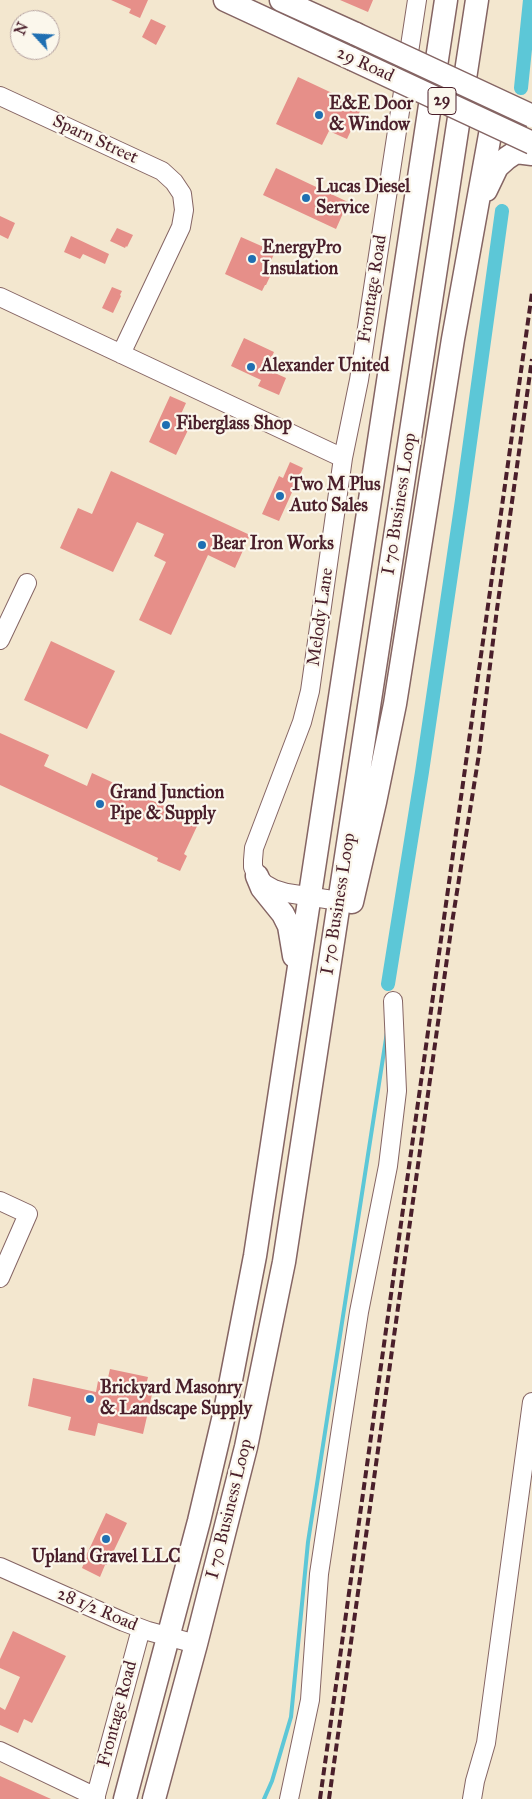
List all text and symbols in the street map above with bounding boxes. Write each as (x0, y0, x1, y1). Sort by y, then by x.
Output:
north arrow (10, 10, 60, 60)
text: N (12, 20, 32, 38)
street label: 29 Road (333, 42, 397, 88)
road number: 29 (428, 88, 456, 114)
place label: E&E Door & Window (329, 94, 413, 136)
marker: E&E Door & Window (313, 109, 325, 121)
street label: Sparn Street (49, 111, 141, 169)
place label: Lucas Diesel Service (316, 177, 410, 220)
marker: Lucas Diesel Service (300, 192, 312, 204)
street label: Frontage Road (354, 234, 392, 344)
place label: EnergyPro Insulation (262, 238, 341, 280)
marker: EnergyPro Insulation (246, 253, 258, 265)
place label: Alexander United (261, 356, 389, 378)
marker: Alexander United (245, 361, 257, 373)
place label: Fiberglass Shop (176, 414, 292, 436)
marker: Fiberglass Shop (160, 419, 172, 431)
street label: I 70 Business Loop (378, 431, 422, 577)
place label: Two M Plus Auto Sales (290, 475, 380, 518)
marker: Two M Plus Auto Sales (274, 490, 286, 502)
place label: Bear Iron Works (212, 534, 334, 556)
marker: Bear Iron Works (196, 539, 208, 551)
street label: Melody Lane (303, 566, 339, 668)
place label: Grand Junction Pipe & Supply (110, 783, 224, 826)
marker: Grand Junction Pipe & Supply (94, 798, 106, 810)
street label: I 70 Business Loop (317, 831, 361, 977)
place label: Brickyard Masonry & Landscape Supply (100, 1378, 252, 1420)
marker: Brickyard Masonry & Landscape Supply (84, 1393, 96, 1405)
street label: I 70 Business Loop (202, 1437, 258, 1581)
marker: Upland Gravel LLC (100, 1533, 112, 1545)
place label: Upland Gravel LLC (32, 1547, 180, 1569)
street label: 28 1/2 Road (53, 1583, 141, 1637)
street label: Frontage Road (93, 1659, 143, 1769)

